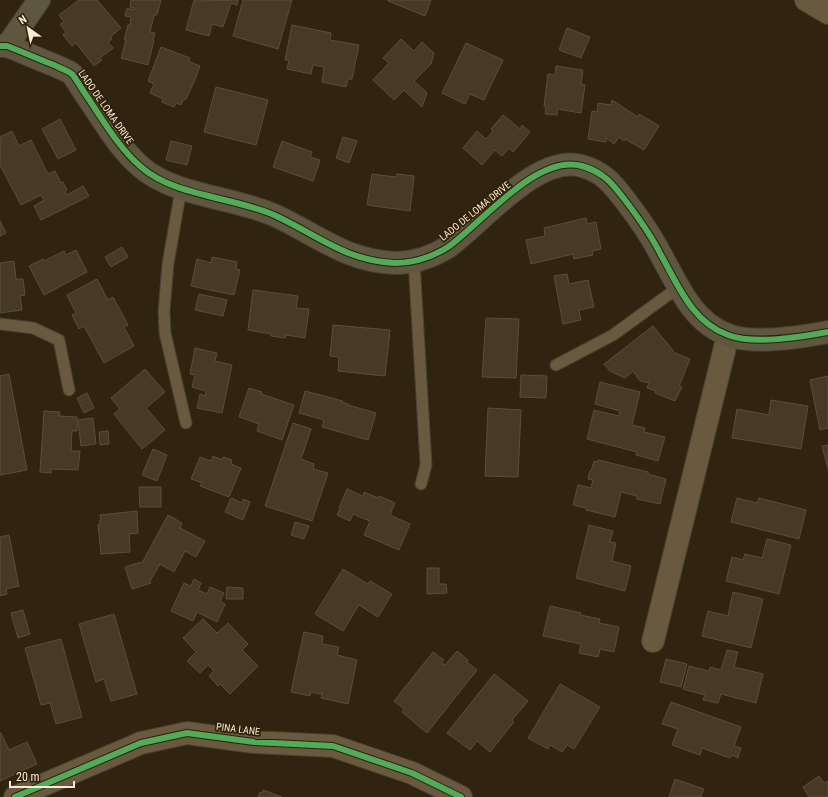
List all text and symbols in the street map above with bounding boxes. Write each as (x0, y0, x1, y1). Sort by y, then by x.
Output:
north arrow (8, 8, 48, 48)
text: N (16, 13, 29, 27)
street label: LADO DE LOMA DRIVE (76, 68, 136, 146)
street label: LADO DE LOMA DRIVE (437, 179, 513, 243)
street label: PINA LANE (215, 721, 261, 737)
scale bar (10, 763, 74, 789)
text: 20 m (16, 770, 40, 784)

